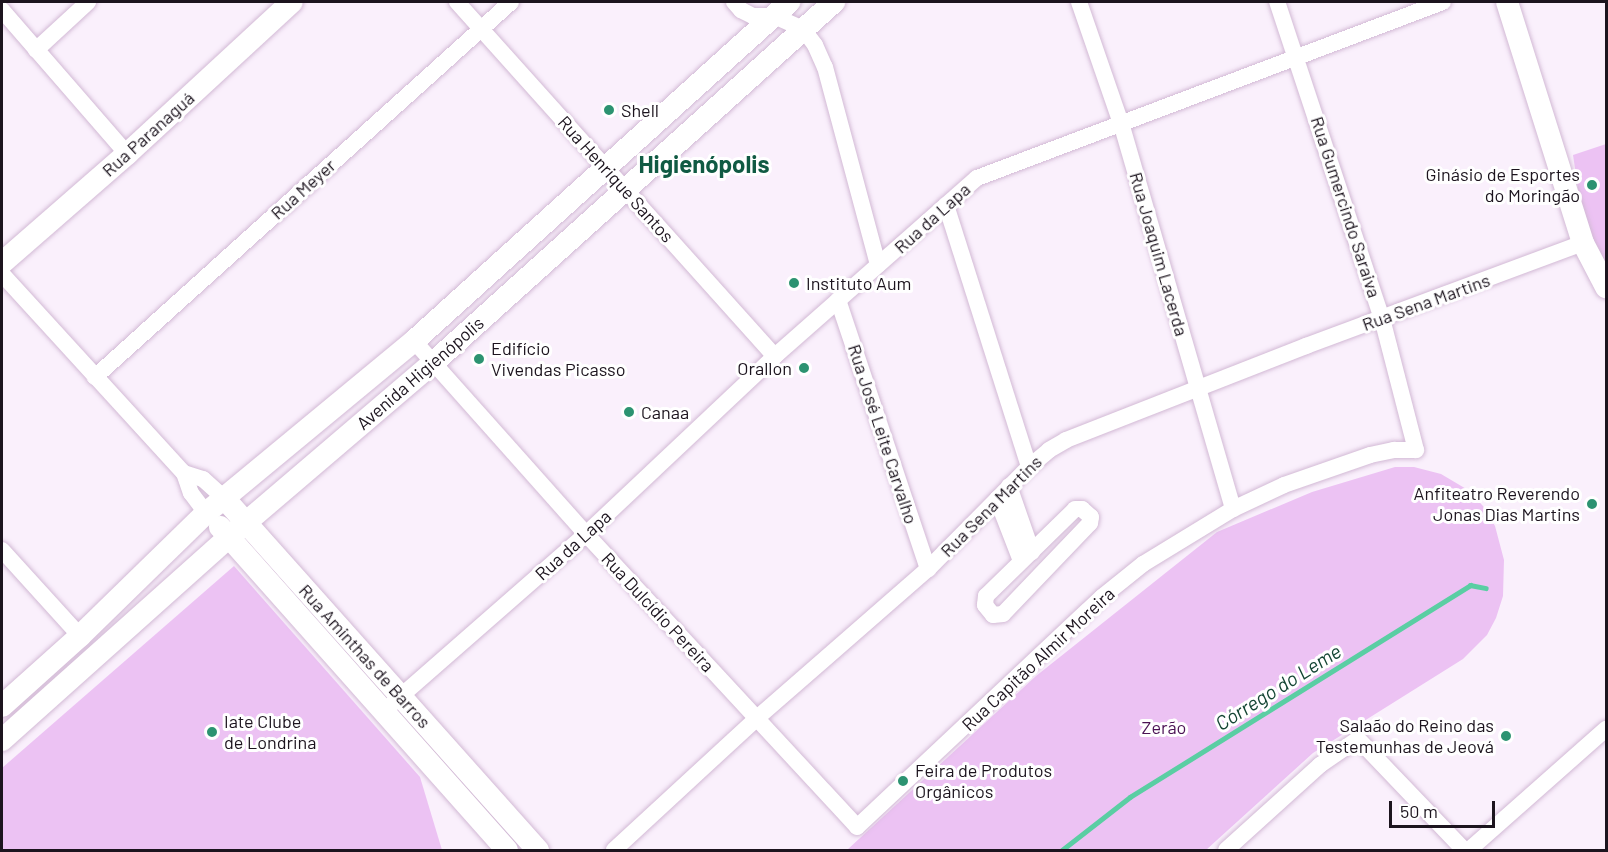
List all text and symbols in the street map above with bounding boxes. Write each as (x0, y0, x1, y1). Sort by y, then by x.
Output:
street label: Rua Paranaguá (98, 87, 198, 181)
place label: Shell (621, 99, 659, 121)
marker: Shell (602, 103, 616, 117)
street label: Rua Henrique Santos (554, 111, 678, 247)
street label: Rua Gumercindo Saraiva (1306, 114, 1386, 300)
district label: Higienópolis (639, 150, 769, 178)
street label: Rua Meyer (266, 154, 340, 224)
place label: Ginásio de Esportes do Moringão (1425, 164, 1580, 207)
street label: Rua Joaquim Lacerda (1125, 170, 1193, 338)
street label: Rua da Lapa (890, 178, 974, 258)
marker: Ginásio de Esportes do Moringão (1585, 178, 1599, 192)
street label: Rua Sena Martins (1359, 269, 1493, 335)
place label: Instituto Aum (806, 272, 911, 294)
marker: Instituto Aum (787, 276, 801, 290)
street label: Avenida Higienópolis (352, 312, 488, 434)
place label: Edifício Vivendas Picasso (491, 338, 626, 380)
street label: Rua José Leite Carvalho (844, 341, 922, 527)
marker: Edifício Vivendas Picasso (472, 352, 486, 366)
place label: Orallon (737, 357, 792, 379)
marker: Orallon (797, 361, 811, 375)
place label: Canaa (641, 401, 689, 423)
marker: Canaa (622, 405, 636, 419)
street label: Rua Sena Martins (936, 451, 1046, 561)
place label: Anfiteatro Reverendo Jonas Dias Martins (1414, 483, 1580, 526)
marker: Anfiteatro Reverendo Jonas Dias Martins (1585, 497, 1599, 511)
street label: Rua da Lapa (531, 505, 615, 585)
street label: Rua Dulcídio Pereira (597, 548, 719, 676)
street label: Rua Aminthas de Barros (295, 580, 435, 732)
street label: Rua Capitão Almir Moreira (957, 583, 1119, 735)
water label: Córrego do Leme (1211, 639, 1345, 735)
place label: Iate Clube de Londrina (224, 711, 317, 754)
place label: Salaão do Reino das Testemunhas de Jeová (1316, 715, 1494, 758)
park label: Zerão (1142, 716, 1186, 738)
marker: Iate Clube de Londrina (205, 725, 219, 739)
marker: Salaão do Reino das Testemunhas de Jeová (1499, 729, 1513, 743)
place label: Feira de Produtos Orgânicos (915, 760, 1052, 802)
marker: Feira de Produtos Orgânicos (896, 774, 910, 788)
scale bar (1392, 789, 1498, 827)
text: 50 m (1400, 800, 1438, 822)

